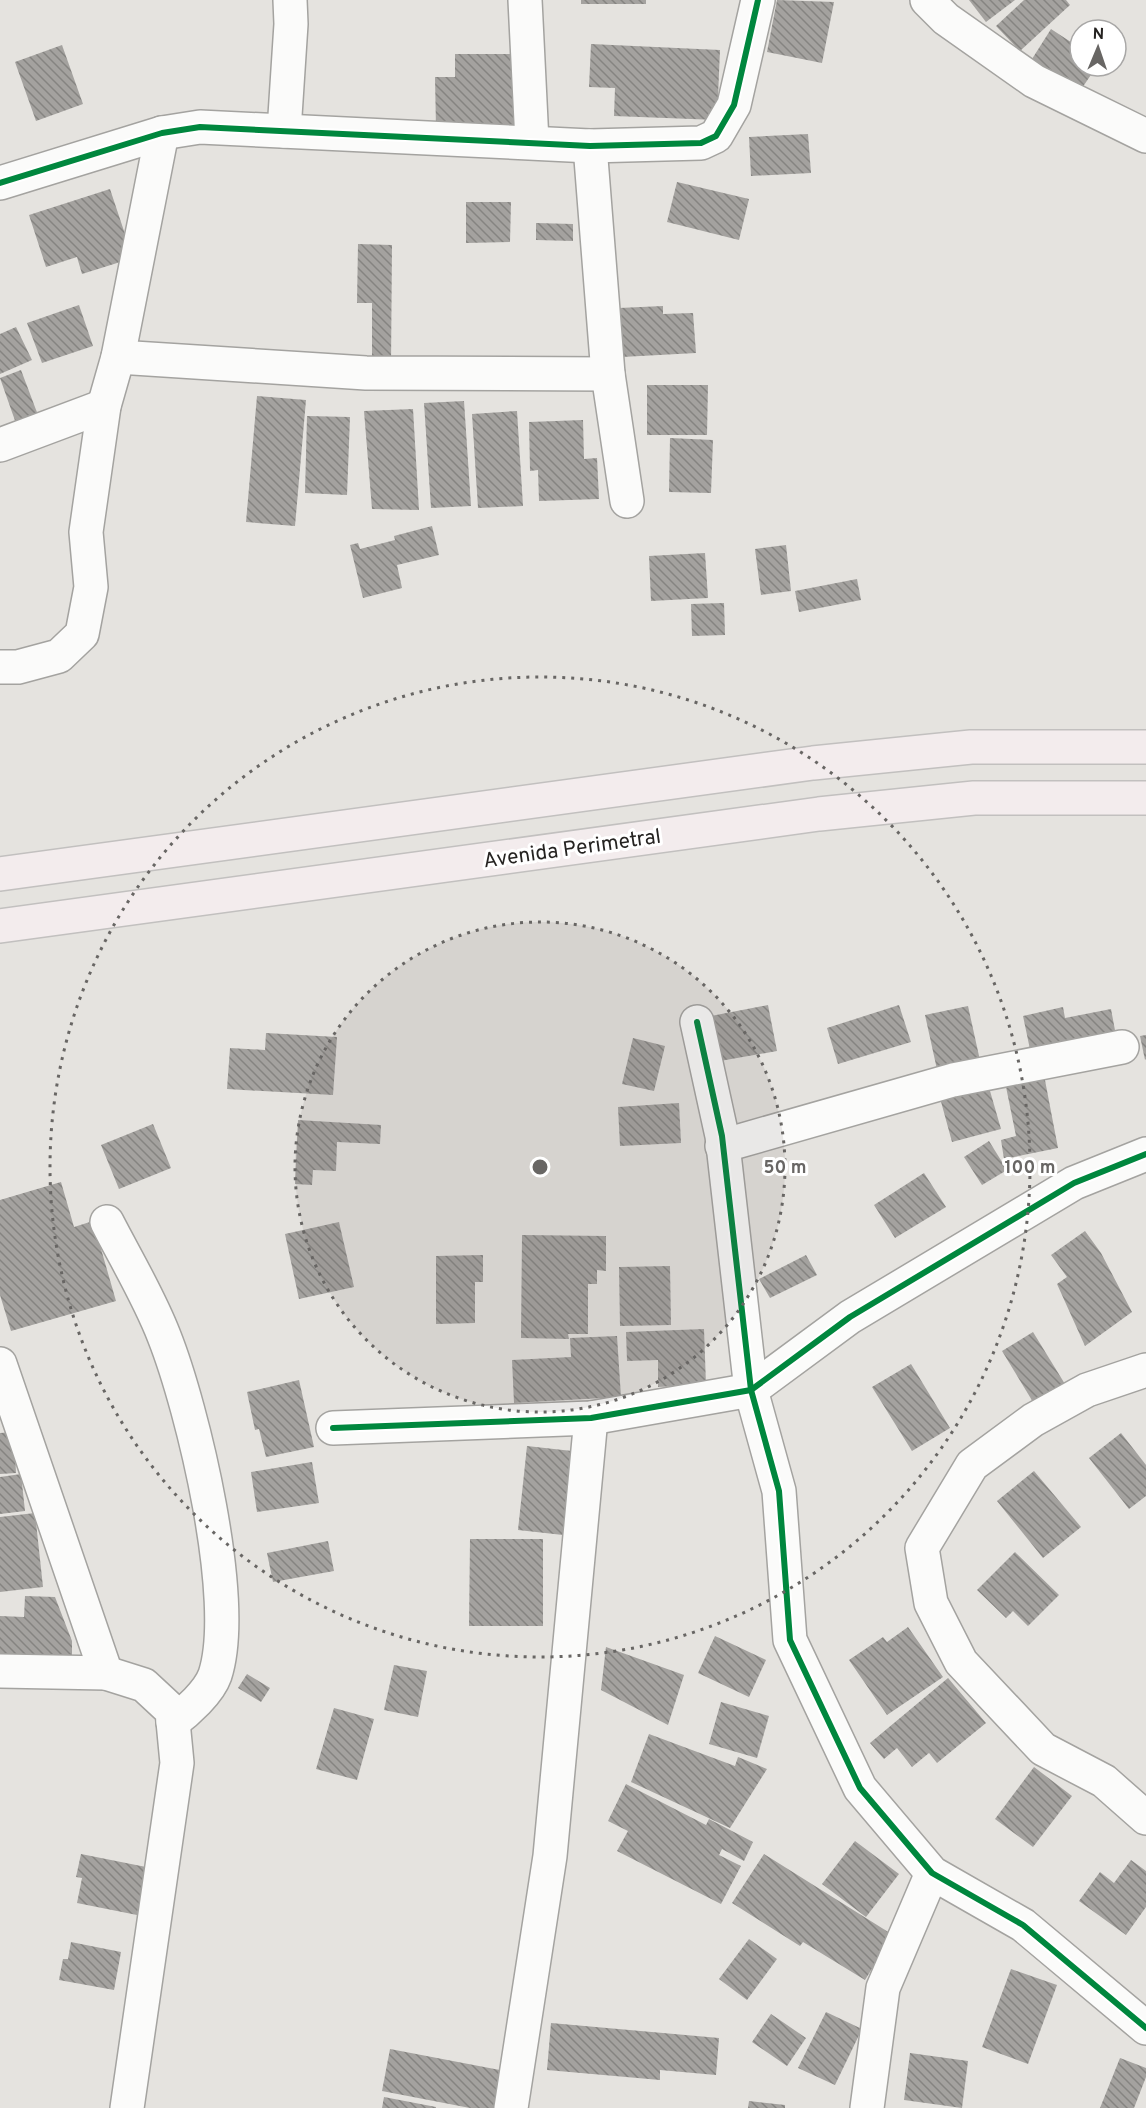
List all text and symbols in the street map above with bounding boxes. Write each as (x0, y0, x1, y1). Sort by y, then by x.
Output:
north arrow (1068, 18, 1128, 78)
text: N (1092, 25, 1105, 45)
street label: Avenida Perimetral (482, 824, 663, 875)
centre of rings (530, 1157, 550, 1177)
text: 50 m (763, 1157, 807, 1180)
text: 100 m (1004, 1157, 1056, 1180)

